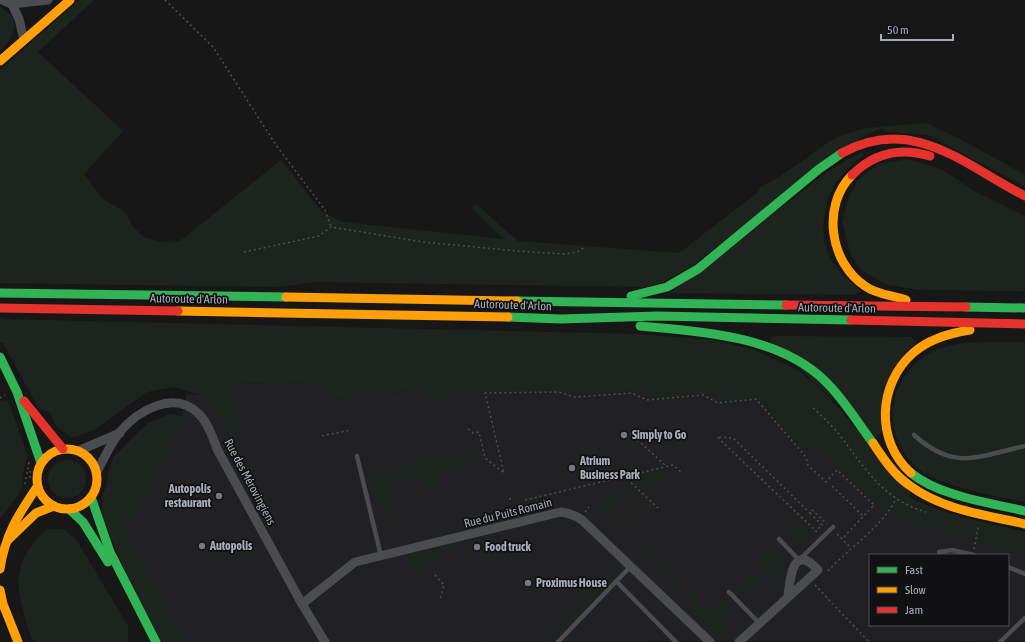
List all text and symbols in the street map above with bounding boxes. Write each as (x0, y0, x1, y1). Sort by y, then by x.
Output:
scale bar (881, 16, 953, 42)
text: 50 m (887, 23, 909, 37)
street label: Autoroute d'Arlon (150, 291, 228, 307)
street label: Autoroute d'Arlon (474, 297, 552, 313)
street label: Autoroute d'Arlon (798, 300, 876, 316)
place label: Simply to Go (632, 428, 687, 442)
marker: Simply to Go (619, 430, 629, 440)
street label: Rue des Mérovingiens (221, 437, 279, 527)
place label: Atrium Business Park (579, 454, 641, 482)
marker: Atrium Business Park (567, 463, 577, 473)
place label: Autopolis restaurant (165, 482, 212, 510)
marker: Autopolis restaurant (214, 491, 224, 501)
street label: Rue du Puits Romain (463, 495, 553, 531)
place label: Autopolis (209, 539, 253, 553)
place label: Food truck (485, 540, 531, 554)
marker: Autopolis (197, 541, 207, 551)
marker: Food truck (472, 542, 482, 552)
legend (869, 554, 1009, 626)
text: Fast (905, 563, 923, 577)
place label: Proximus House (536, 576, 608, 590)
marker: Proximus House (523, 578, 533, 588)
text: Slow (905, 583, 926, 597)
text: Jam (905, 603, 923, 617)

